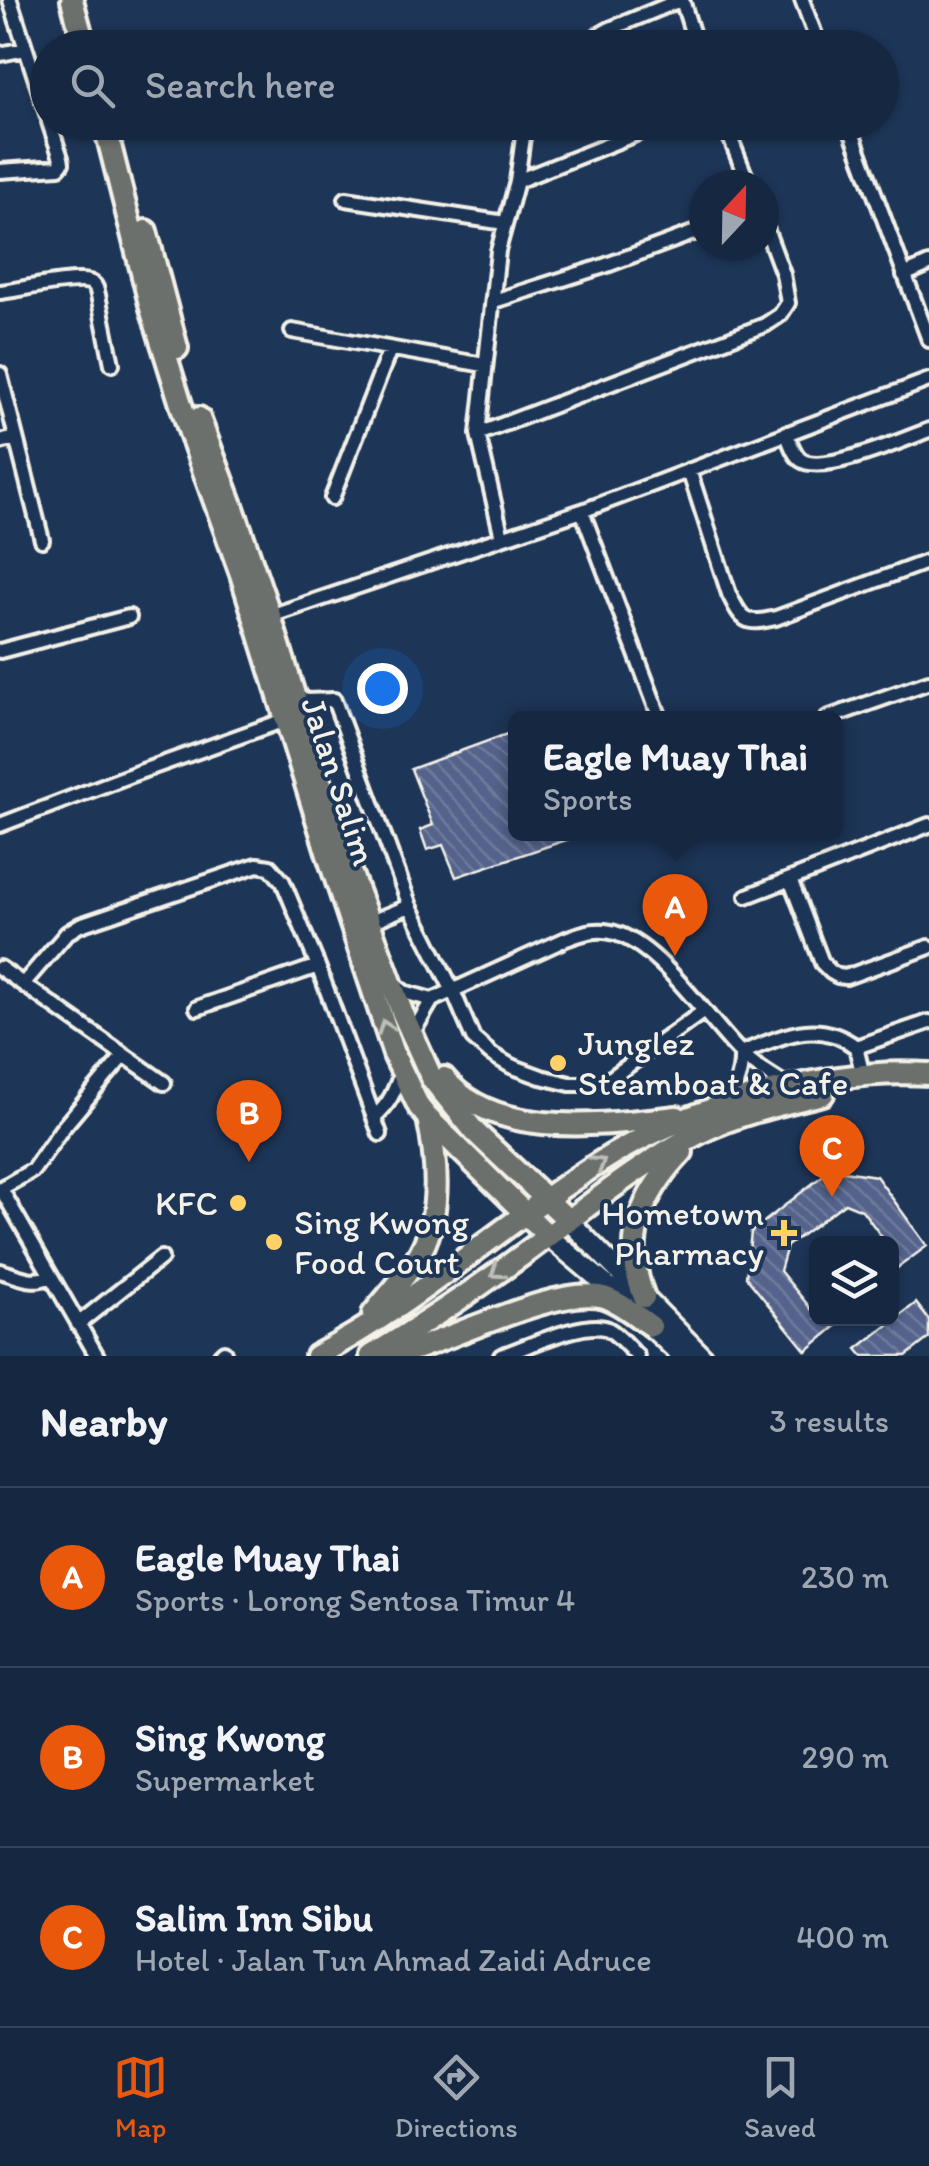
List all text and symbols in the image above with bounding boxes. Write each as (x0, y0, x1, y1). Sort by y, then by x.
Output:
search box (30, 30, 899, 140)
icon: search (65, 58, 120, 113)
text: Search here (145, 62, 336, 108)
north arrow (689, 170, 779, 260)
your location (357, 663, 408, 714)
street label: Jalan Salim (292, 692, 386, 870)
popup (508, 711, 843, 841)
text: Eagle Muay Thai (543, 734, 808, 780)
text: Sports (543, 780, 633, 818)
pin: A (642, 874, 708, 956)
one-way arrow (377, 1019, 397, 1036)
place label: Junglez Steamboat & Cafe (578, 1022, 848, 1104)
marker: Junglez Steamboat & Cafe (547, 1052, 569, 1074)
pin: B (216, 1080, 282, 1162)
pin: C (800, 1114, 864, 1197)
one-way arrow (588, 1156, 606, 1175)
place label: KFC (155, 1182, 218, 1224)
marker: KFC (227, 1192, 249, 1214)
place label: Hometown Pharmacy (601, 1192, 764, 1274)
place label: Sing Kwong Food Court (294, 1201, 469, 1283)
marker: Hometown Pharmacy (773, 1222, 795, 1244)
marker: Sing Kwong Food Court (263, 1231, 285, 1253)
map controls (809, 1236, 899, 1326)
button: layers (809, 1236, 899, 1326)
one-way arrow (490, 1261, 508, 1278)
text: Nearby (40, 1396, 167, 1447)
text: 3 results (769, 1402, 889, 1440)
text: Eagle Muay Thai (135, 1535, 400, 1581)
text: A (62, 1558, 83, 1596)
text: 230 m (801, 1558, 889, 1596)
text: Sports · Lorong Sentosa Timur 4 (135, 1581, 575, 1619)
text: Sing Kwong (135, 1715, 325, 1761)
text: B (62, 1738, 83, 1776)
text: 290 m (802, 1738, 889, 1776)
text: Supermarket (135, 1761, 315, 1799)
text: Salim Inn Sibu (135, 1895, 373, 1941)
text: C (62, 1918, 83, 1956)
text: 400 m (796, 1918, 889, 1956)
text: Hotel · Jalan Tun Ahmad Zaidi Adruce (135, 1941, 652, 1979)
tab: Map (113, 2050, 168, 2144)
tab: Directions (395, 2050, 518, 2144)
tab: Saved (744, 2050, 816, 2144)

